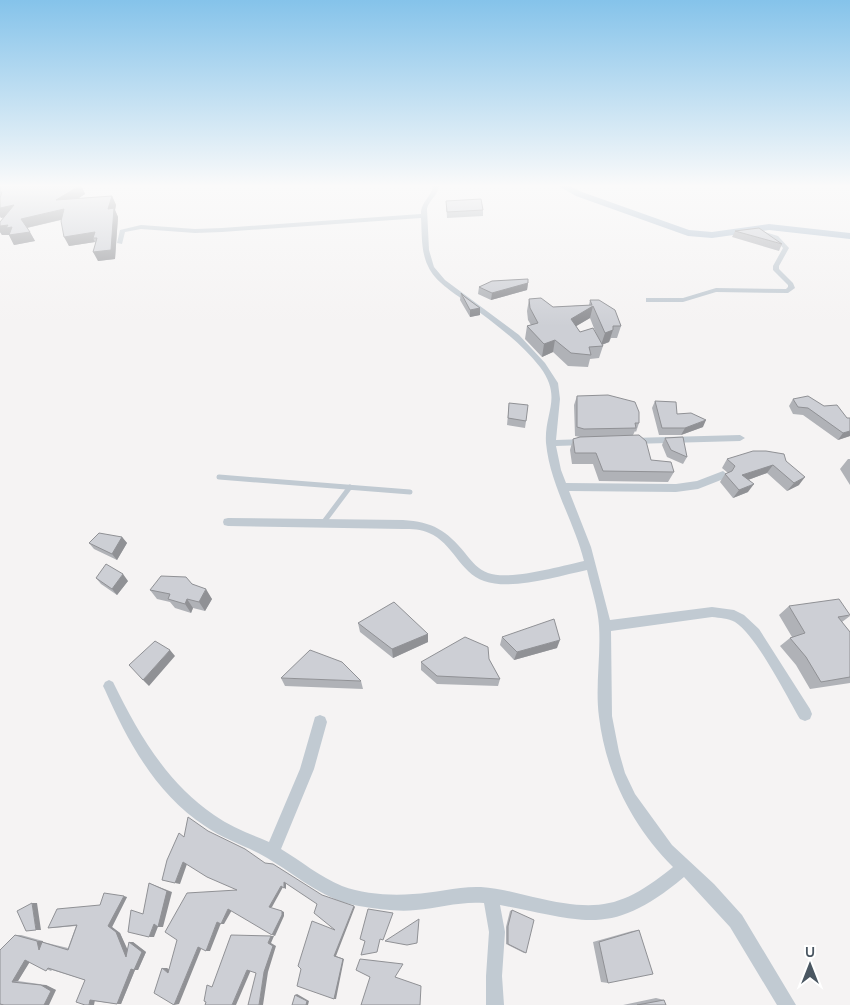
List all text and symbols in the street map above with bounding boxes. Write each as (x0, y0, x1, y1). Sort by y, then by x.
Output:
north arrow (785, 940, 835, 990)
text: U (805, 943, 815, 961)

